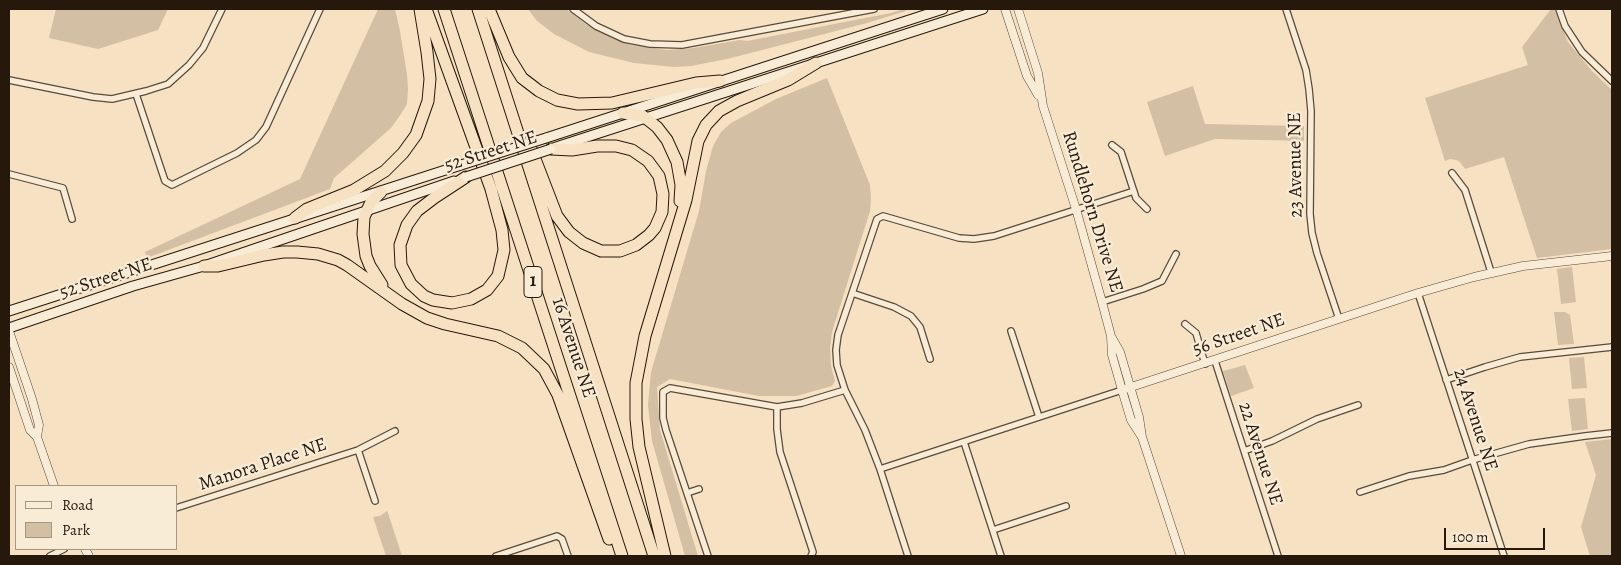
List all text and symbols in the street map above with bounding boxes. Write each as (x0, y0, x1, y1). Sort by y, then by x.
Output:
street label: 23 Avenue NE (1284, 112, 1308, 218)
street label: 52 Street NE (442, 126, 540, 178)
street label: Rundlehorn Drive NE (1057, 129, 1127, 295)
street label: 52 Street NE (57, 253, 155, 305)
road number: 1 (524, 266, 542, 298)
street label: 16 Avenue NE (546, 295, 600, 401)
street label: 56 Street NE (1190, 309, 1288, 361)
street label: 24 Avenue NE (1448, 366, 1502, 474)
street label: 22 Avenue NE (1233, 400, 1287, 508)
street label: Manora Place NE (196, 434, 330, 496)
legend (15, 485, 178, 550)
text: Road (62, 495, 93, 515)
scale bar (1446, 518, 1547, 550)
text: Park (62, 520, 90, 540)
text: 100 m (1452, 527, 1489, 547)

